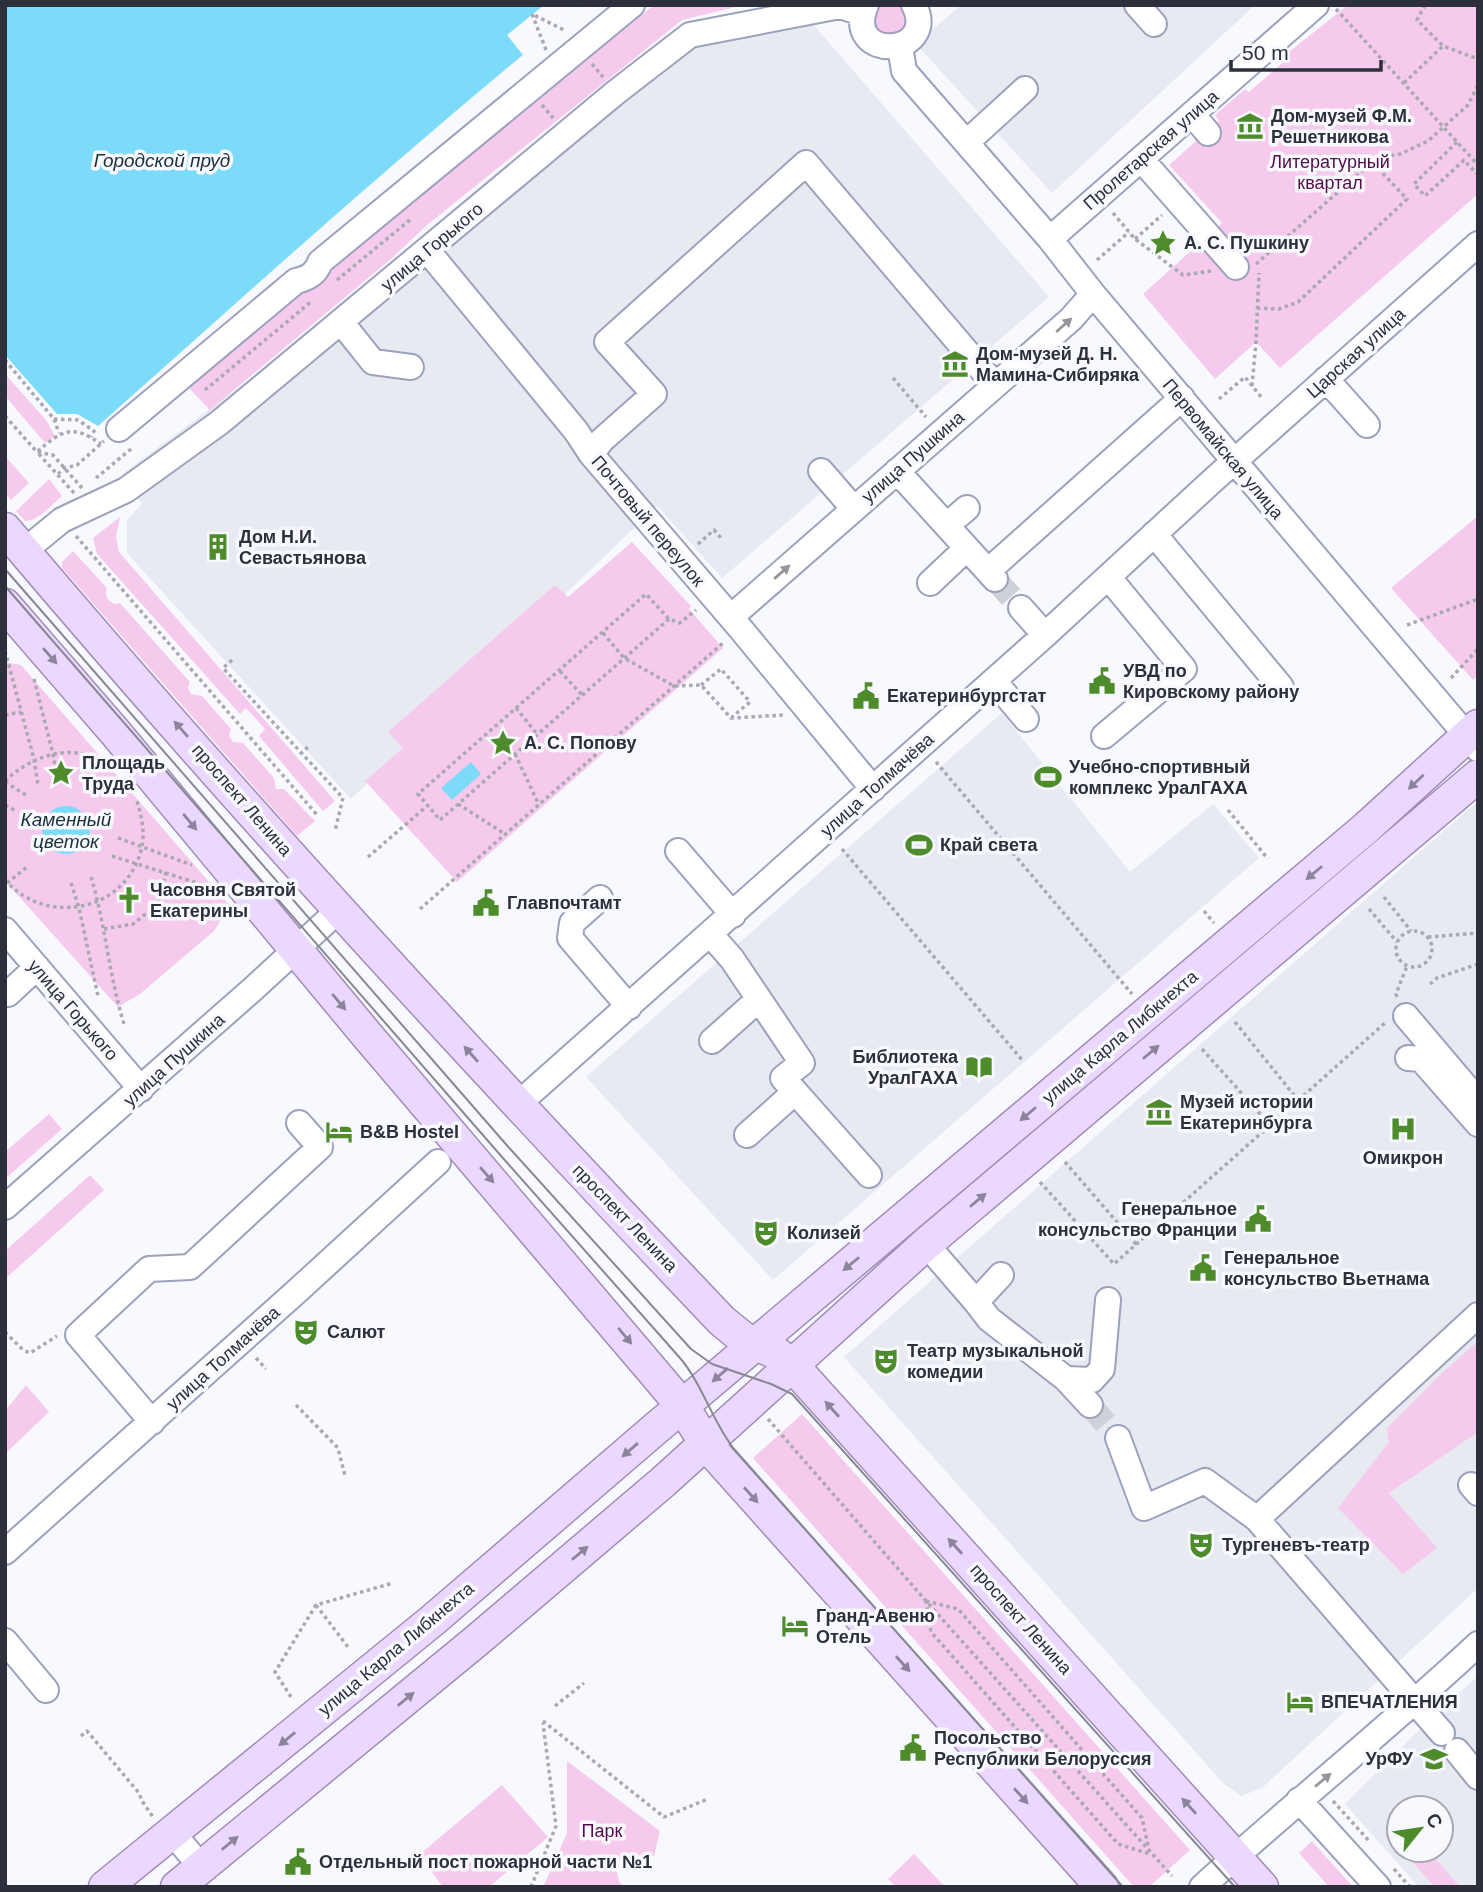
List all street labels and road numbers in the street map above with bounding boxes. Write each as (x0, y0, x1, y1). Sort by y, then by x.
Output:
street label: Пролетарская улица (1080, 85, 1223, 214)
street label: улица Горького (377, 199, 487, 295)
street label: Царская улица (1303, 303, 1410, 402)
street label: Первомайская улица (1159, 375, 1288, 524)
street label: улица Пушкина (858, 407, 969, 507)
street label: Почтовый переулок (588, 452, 709, 590)
street label: улица Толмачёва (816, 728, 938, 841)
street label: проспект Ленина (188, 740, 297, 861)
street label: улица Горького (24, 956, 122, 1064)
street label: улица Карла Либкнехта (1038, 966, 1202, 1108)
street label: улица Пушкина (119, 1009, 229, 1111)
street label: проспект Ленина (569, 1160, 682, 1277)
street label: улица Толмачёва (162, 1301, 284, 1414)
street label: проспект Ленина (966, 1560, 1076, 1679)
street label: улица Карла Либкнехта (314, 1578, 478, 1720)

